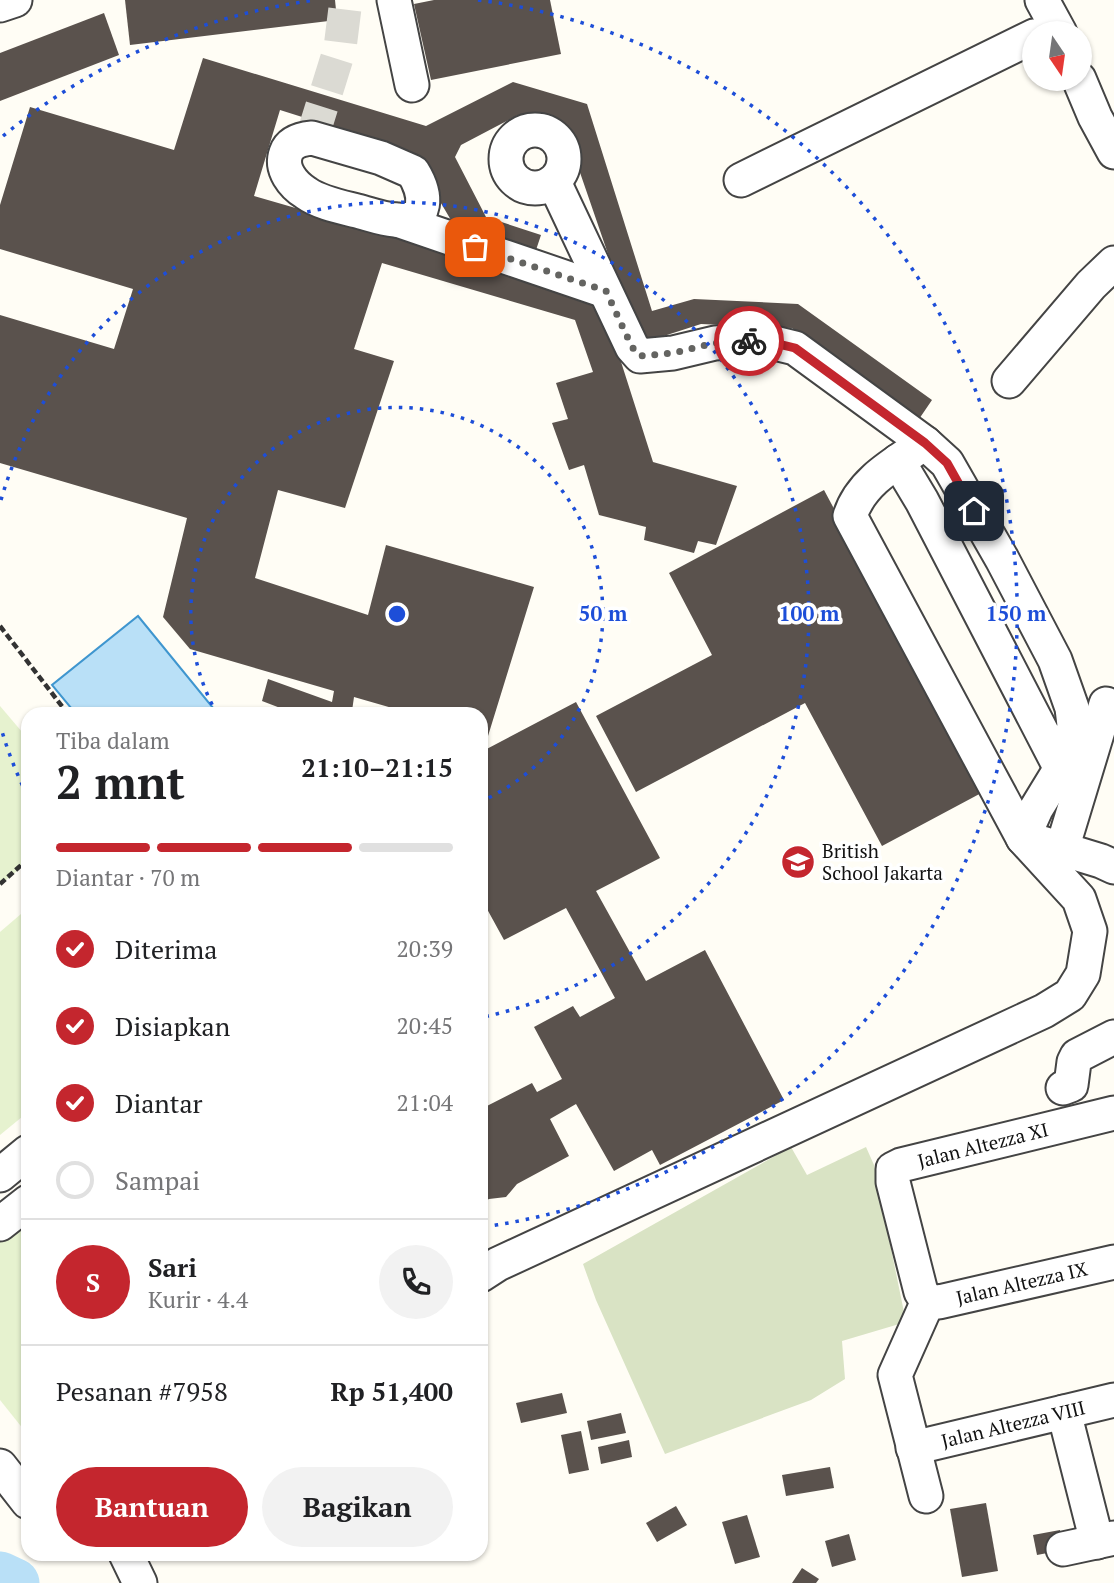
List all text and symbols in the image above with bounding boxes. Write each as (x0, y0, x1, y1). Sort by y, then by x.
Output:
north arrow (1022, 21, 1092, 91)
map controls (1022, 21, 1092, 91)
pin (445, 217, 505, 277)
icon: bag (456, 228, 494, 266)
courier (714, 306, 784, 376)
icon: bike (730, 322, 768, 360)
pin (944, 481, 1004, 541)
icon: home (955, 492, 993, 530)
text: 50 m (579, 599, 628, 627)
text: 100 m (779, 599, 840, 627)
text: 150 m (986, 599, 1047, 627)
centre of rings (385, 602, 409, 626)
text: Tiba dalam (56, 725, 170, 756)
text: 21:10–21:15 (301, 750, 453, 784)
text: 2 mnt (56, 751, 185, 812)
place label: British School Jakarta (822, 838, 943, 885)
school or university icon: British School Jakarta (779, 843, 817, 881)
text: Diantar · 70 m (56, 862, 200, 893)
icon: check (56, 930, 94, 968)
text: Diterima (115, 932, 217, 966)
text: 20:39 (396, 933, 453, 964)
icon: check (56, 1007, 94, 1045)
text: Disiapkan (115, 1009, 230, 1043)
text: 20:45 (396, 1010, 453, 1041)
icon: check (56, 1084, 94, 1122)
text: Diantar (115, 1086, 203, 1120)
text: 21:04 (396, 1087, 453, 1118)
street label: Jalan Altezza XI (915, 1116, 1051, 1173)
text: Sampai (115, 1163, 200, 1197)
button: phone (379, 1245, 453, 1319)
text: Sari (148, 1250, 197, 1284)
street label: Jalan Altezza IX (954, 1255, 1090, 1310)
text: S (86, 1265, 100, 1299)
text: Kurir · 4.4 (148, 1284, 248, 1315)
text: Pesanan #7958 (56, 1374, 228, 1408)
text: Rp 51,400 (331, 1374, 453, 1408)
street label: Jalan Altezza VIII (939, 1394, 1087, 1453)
button: Bantuan (56, 1467, 248, 1547)
button: Bagikan (262, 1467, 453, 1547)

